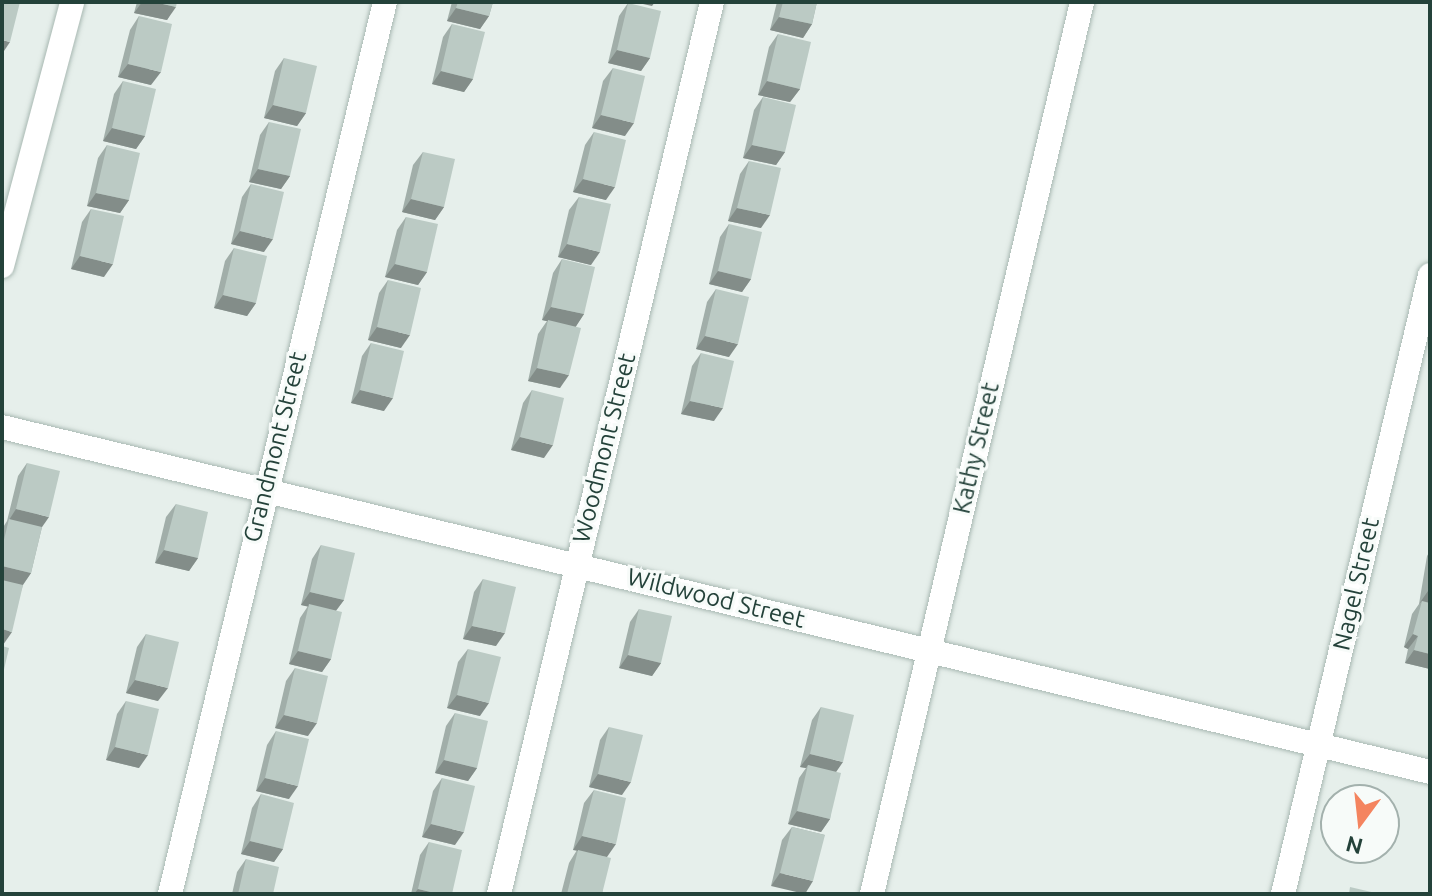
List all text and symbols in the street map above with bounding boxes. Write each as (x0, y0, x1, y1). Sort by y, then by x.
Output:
street label: Grandmont Street (237, 349, 313, 545)
street label: Woodmont Street (567, 350, 641, 546)
street label: Kathy Street (947, 380, 1005, 516)
street label: Nagel Street (1327, 515, 1385, 653)
street label: Wildwood Street (624, 562, 808, 634)
north arrow (1320, 784, 1400, 864)
text: N (1343, 832, 1365, 860)

